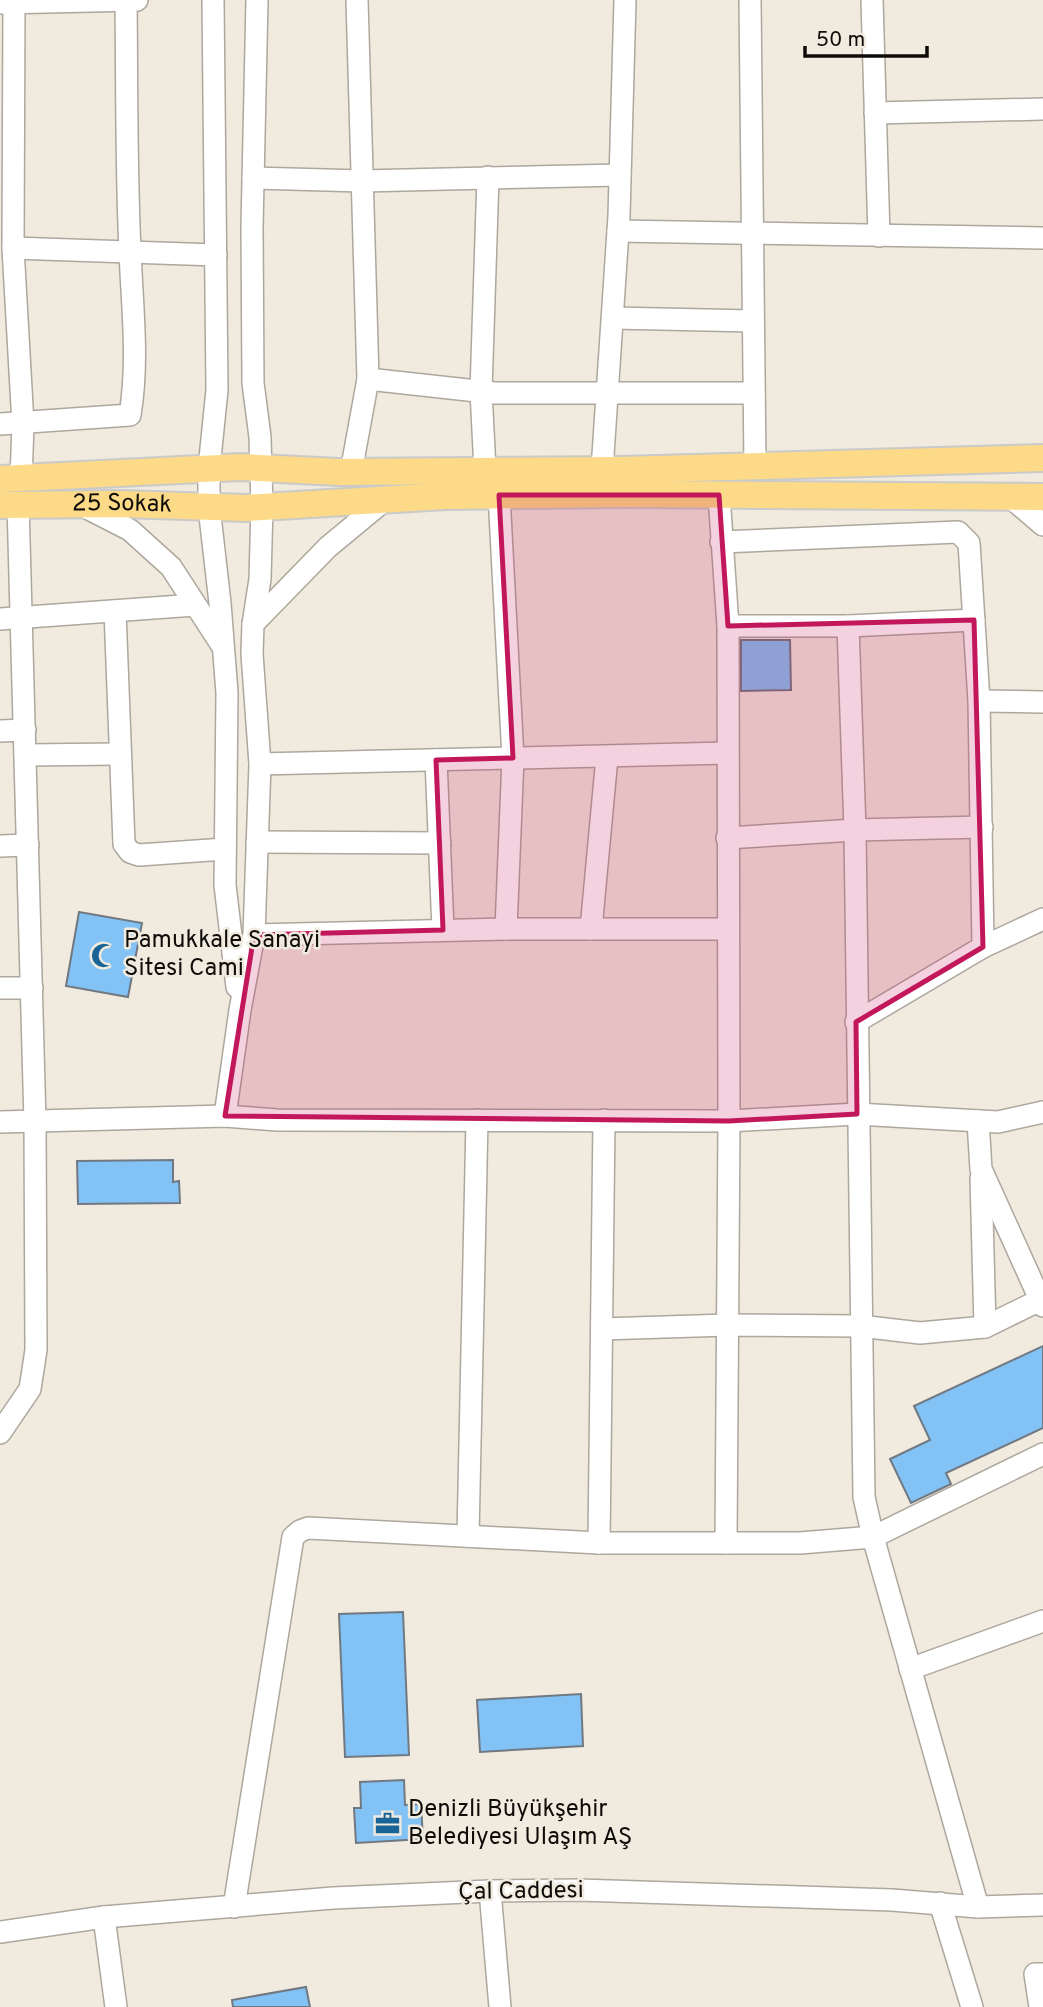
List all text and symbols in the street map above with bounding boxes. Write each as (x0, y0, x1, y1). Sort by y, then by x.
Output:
scale bar (805, 14, 928, 58)
text: 50 m (816, 27, 865, 54)
street label: 25 Sokak (72, 489, 173, 521)
place label: Pamukkale Sanayi Sitesi Cami (124, 926, 320, 984)
mosque icon: Pamukkale Sanayi Sitesi Cami (90, 941, 118, 969)
place label: Denizli Büyükşehir Belediyesi Ulaşım AŞ (408, 1795, 633, 1853)
office icon: Denizli Büyükşehir Belediyesi Ulaşım AŞ (374, 1810, 402, 1838)
street label: Çal Caddesi (458, 1876, 584, 1908)

